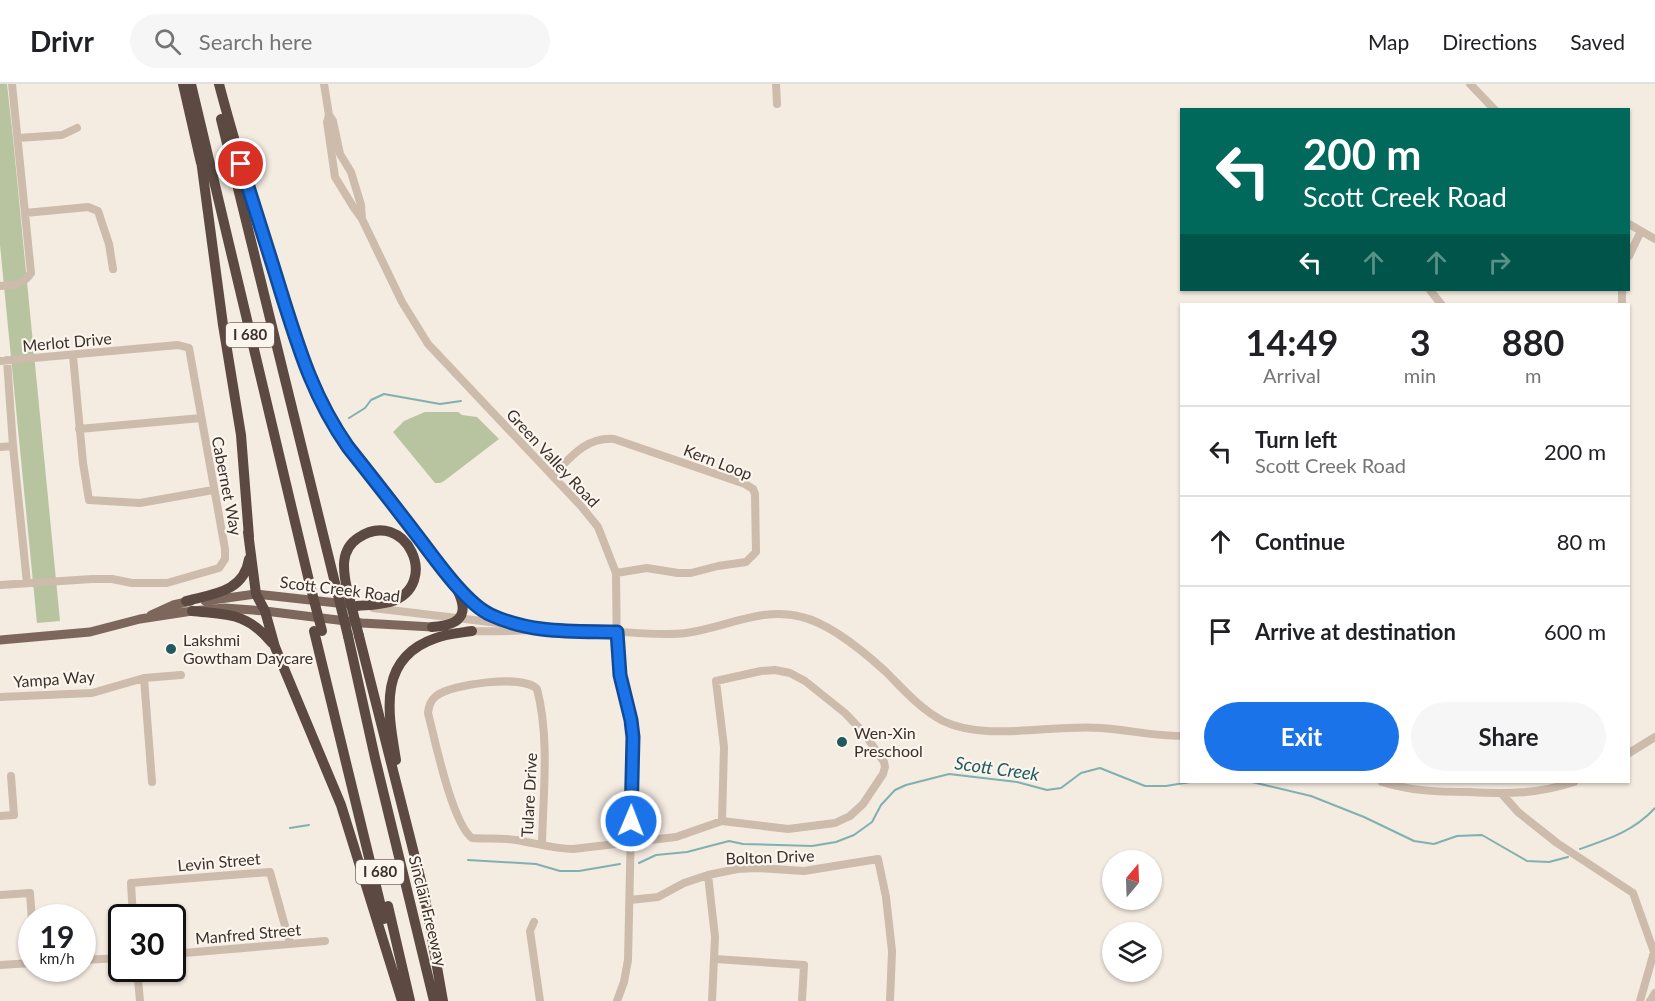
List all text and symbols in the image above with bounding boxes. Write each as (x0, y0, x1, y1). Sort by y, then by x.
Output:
search box (130, 14, 550, 68)
text: Drivr (30, 24, 94, 58)
icon: search (151, 25, 184, 58)
text: Search here (199, 28, 312, 55)
text: Map (1368, 29, 1409, 54)
text: Directions (1442, 29, 1537, 54)
text: Saved (1570, 29, 1625, 54)
text: 200 m (1303, 129, 1421, 179)
icon: left (1204, 132, 1282, 210)
pin (215, 138, 266, 189)
icon: arrive (224, 147, 257, 180)
text: Scott Creek Road (1303, 180, 1507, 213)
icon: left (1294, 246, 1327, 279)
icon: ahead (1357, 246, 1390, 279)
icon: ahead (1420, 246, 1453, 279)
icon: right (1483, 246, 1516, 279)
text: 14:49 (1246, 320, 1338, 364)
text: 3 (1410, 320, 1431, 364)
text: 880 (1502, 320, 1564, 364)
road number: I 680 (226, 323, 274, 347)
street label: Merlot Drive (22, 328, 112, 355)
text: Arrival (1263, 363, 1321, 387)
text: min (1404, 363, 1436, 387)
text: m (1525, 363, 1541, 387)
street label: Green Valley Road (503, 405, 604, 511)
text: Turn left (1255, 426, 1337, 453)
street label: Cabernet Way (209, 435, 247, 538)
icon: left (1204, 435, 1237, 468)
text: 200 m (1544, 438, 1606, 465)
street label: Kern Loop (681, 440, 755, 483)
text: Scott Creek Road (1255, 453, 1406, 477)
icon: ahead (1204, 525, 1237, 558)
text: Continue (1255, 528, 1345, 555)
text: 80 m (1557, 528, 1606, 555)
street label: Scott Creek Road (279, 572, 401, 605)
icon: arrive (1204, 615, 1237, 648)
text: Arrive at destination (1255, 618, 1456, 645)
text: 600 m (1544, 618, 1606, 645)
place label: Lakshmi Gowtham Daycare (183, 630, 313, 667)
marker: Lakshmi Gowtham Daycare (164, 642, 178, 656)
street label: Yampa Way (13, 666, 96, 691)
button: Exit (1204, 702, 1399, 771)
button: Share (1411, 702, 1606, 771)
place label: Wen-Xin Preschool (854, 723, 923, 760)
marker: Wen-Xin Preschool (835, 735, 849, 749)
water label: Scott Creek (954, 751, 1041, 785)
street label: Tulare Drive (517, 752, 540, 838)
position arrow (599, 789, 663, 853)
street label: Bolton Drive (725, 845, 815, 868)
street label: Levin Street (177, 848, 261, 875)
north arrow (1102, 850, 1162, 910)
map controls (1102, 850, 1162, 982)
street label: Sinclair Freeway (406, 854, 452, 969)
road number: I 680 (356, 860, 404, 884)
speed limit sign: 30 (108, 904, 186, 982)
text: 19 (40, 918, 74, 954)
street label: Manfred Street (194, 919, 302, 948)
button: layers (1102, 922, 1162, 982)
text: km/h (39, 949, 75, 967)

